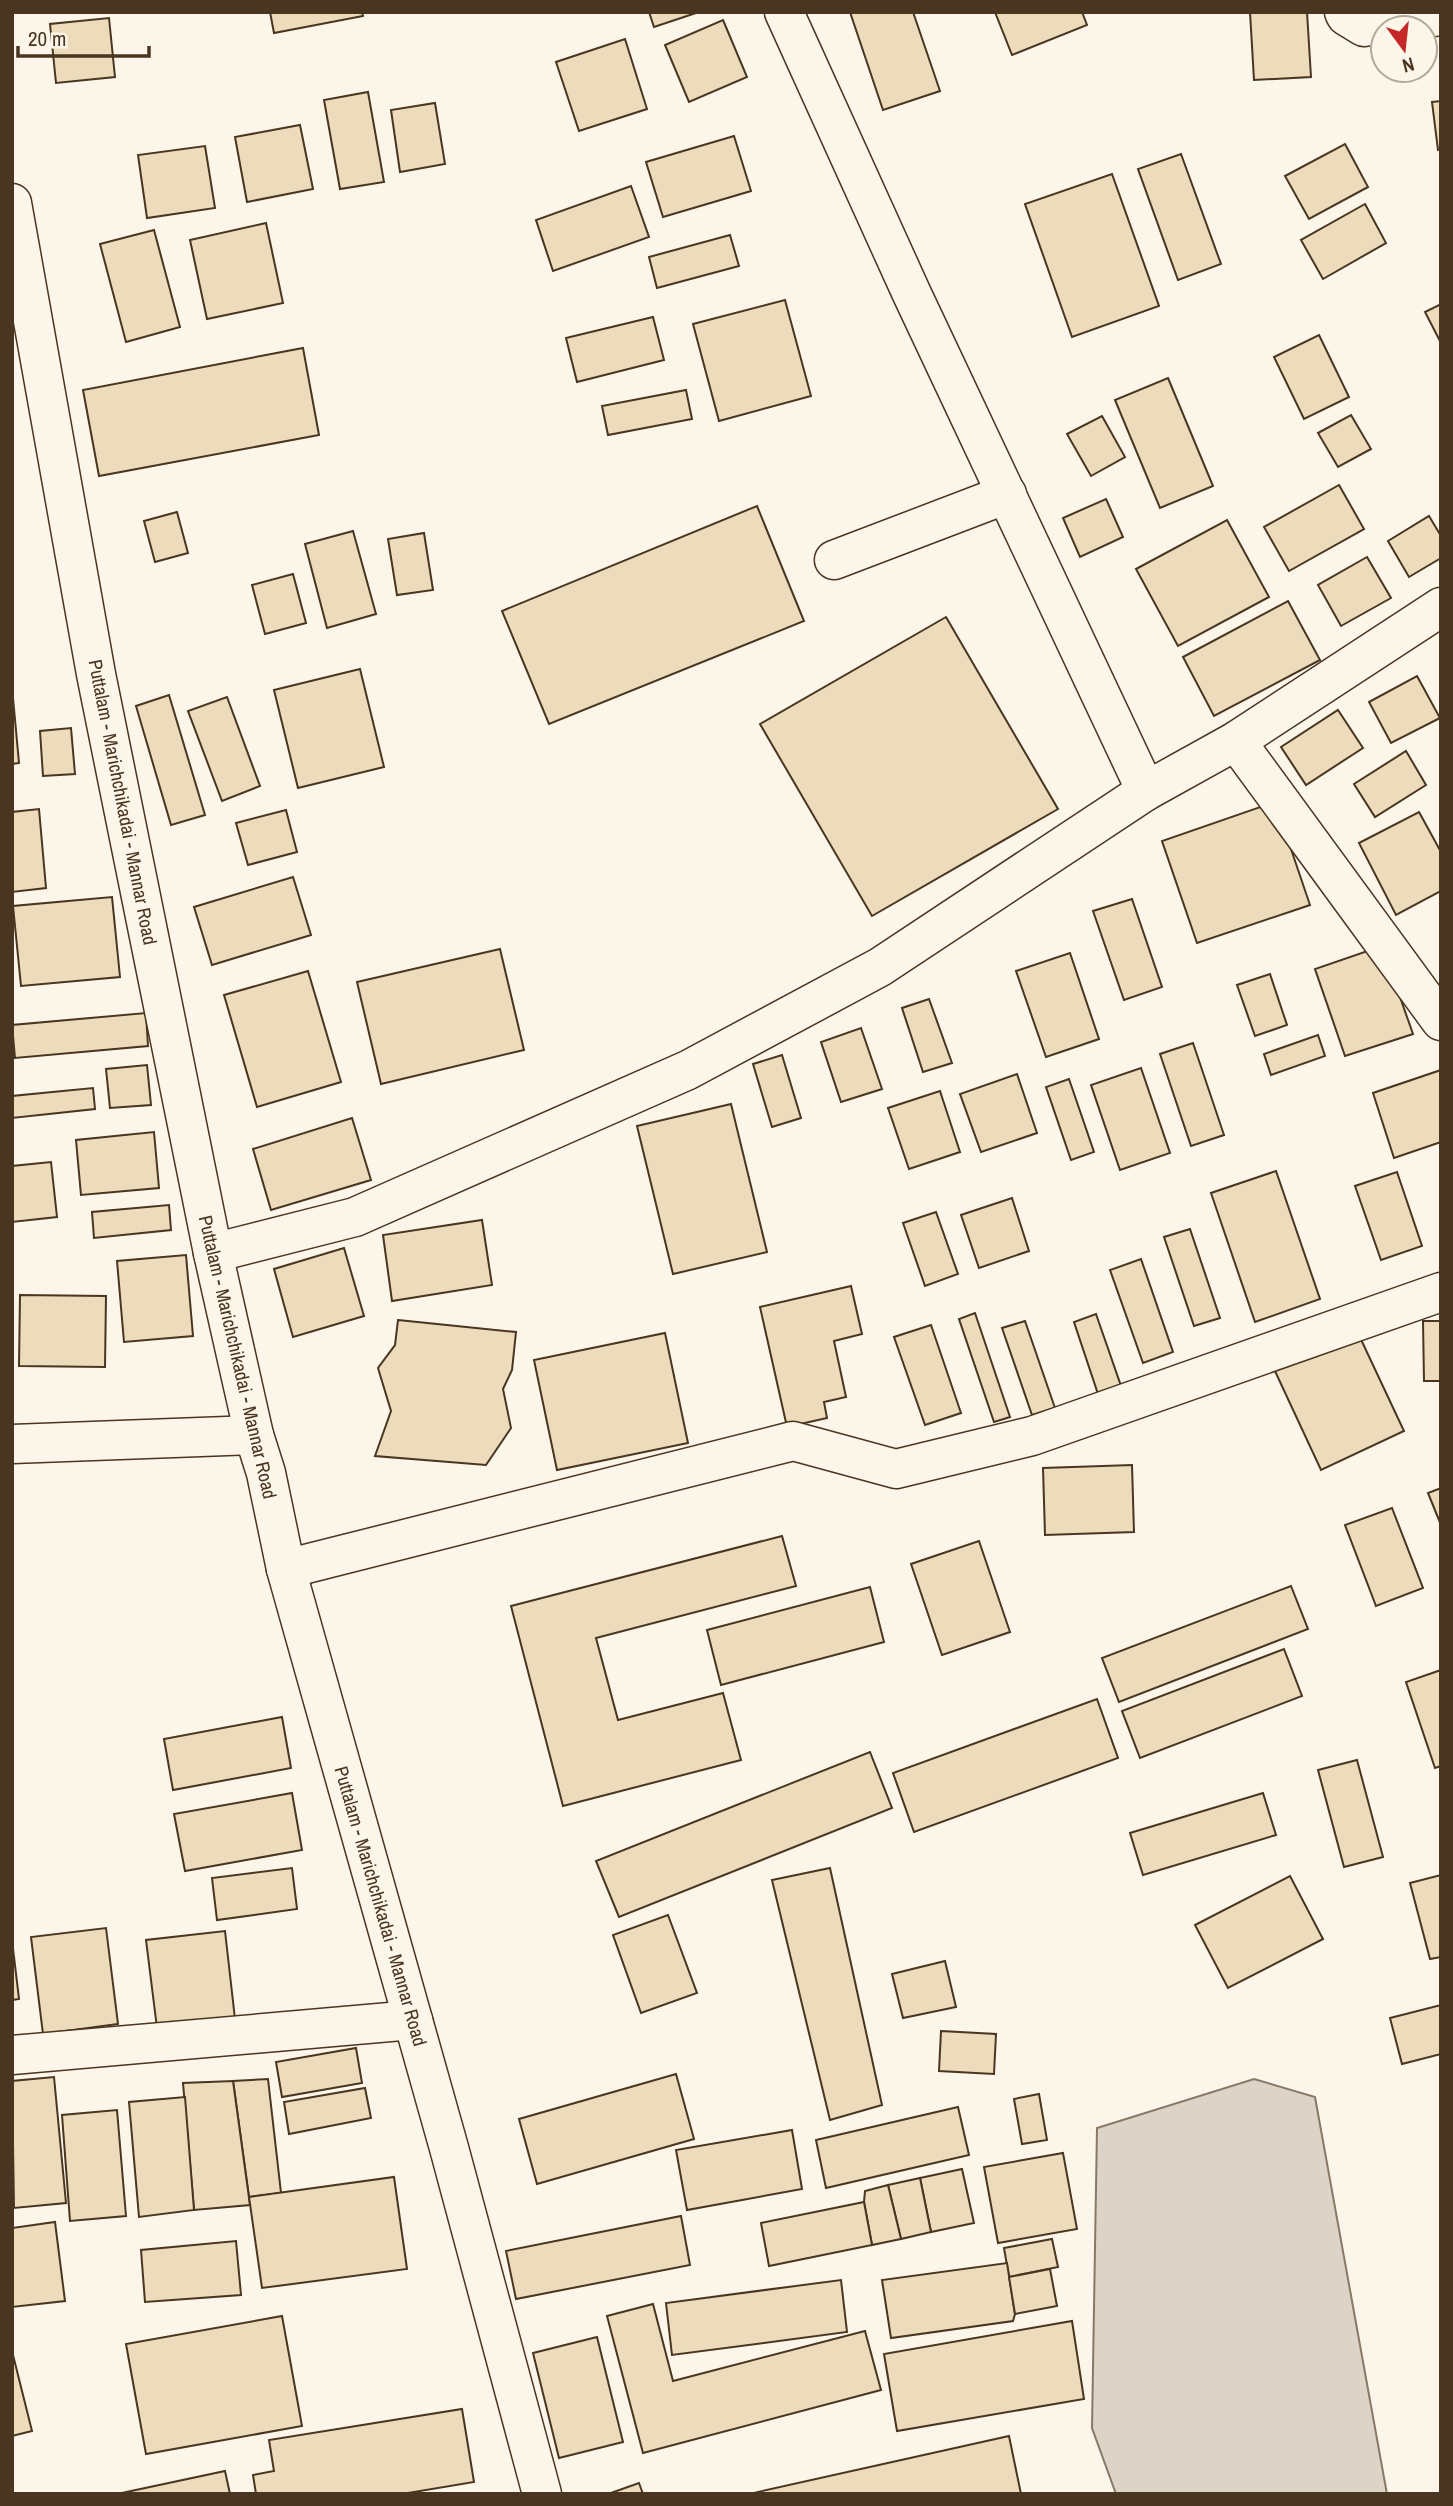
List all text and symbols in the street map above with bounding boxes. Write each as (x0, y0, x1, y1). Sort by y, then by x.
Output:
scale bar (18, 14, 149, 58)
north arrow (1369, 14, 1439, 84)
text: 20 m (28, 24, 66, 53)
text: N (1400, 51, 1417, 79)
street label: Puttalam - Marichchikadai - Mannar Road (83, 657, 163, 947)
street label: Puttalam - Marichchikadai - Mannar Road (193, 1213, 283, 1501)
street label: Puttalam - Marichchikadai - Mannar Road (329, 1763, 433, 2049)

